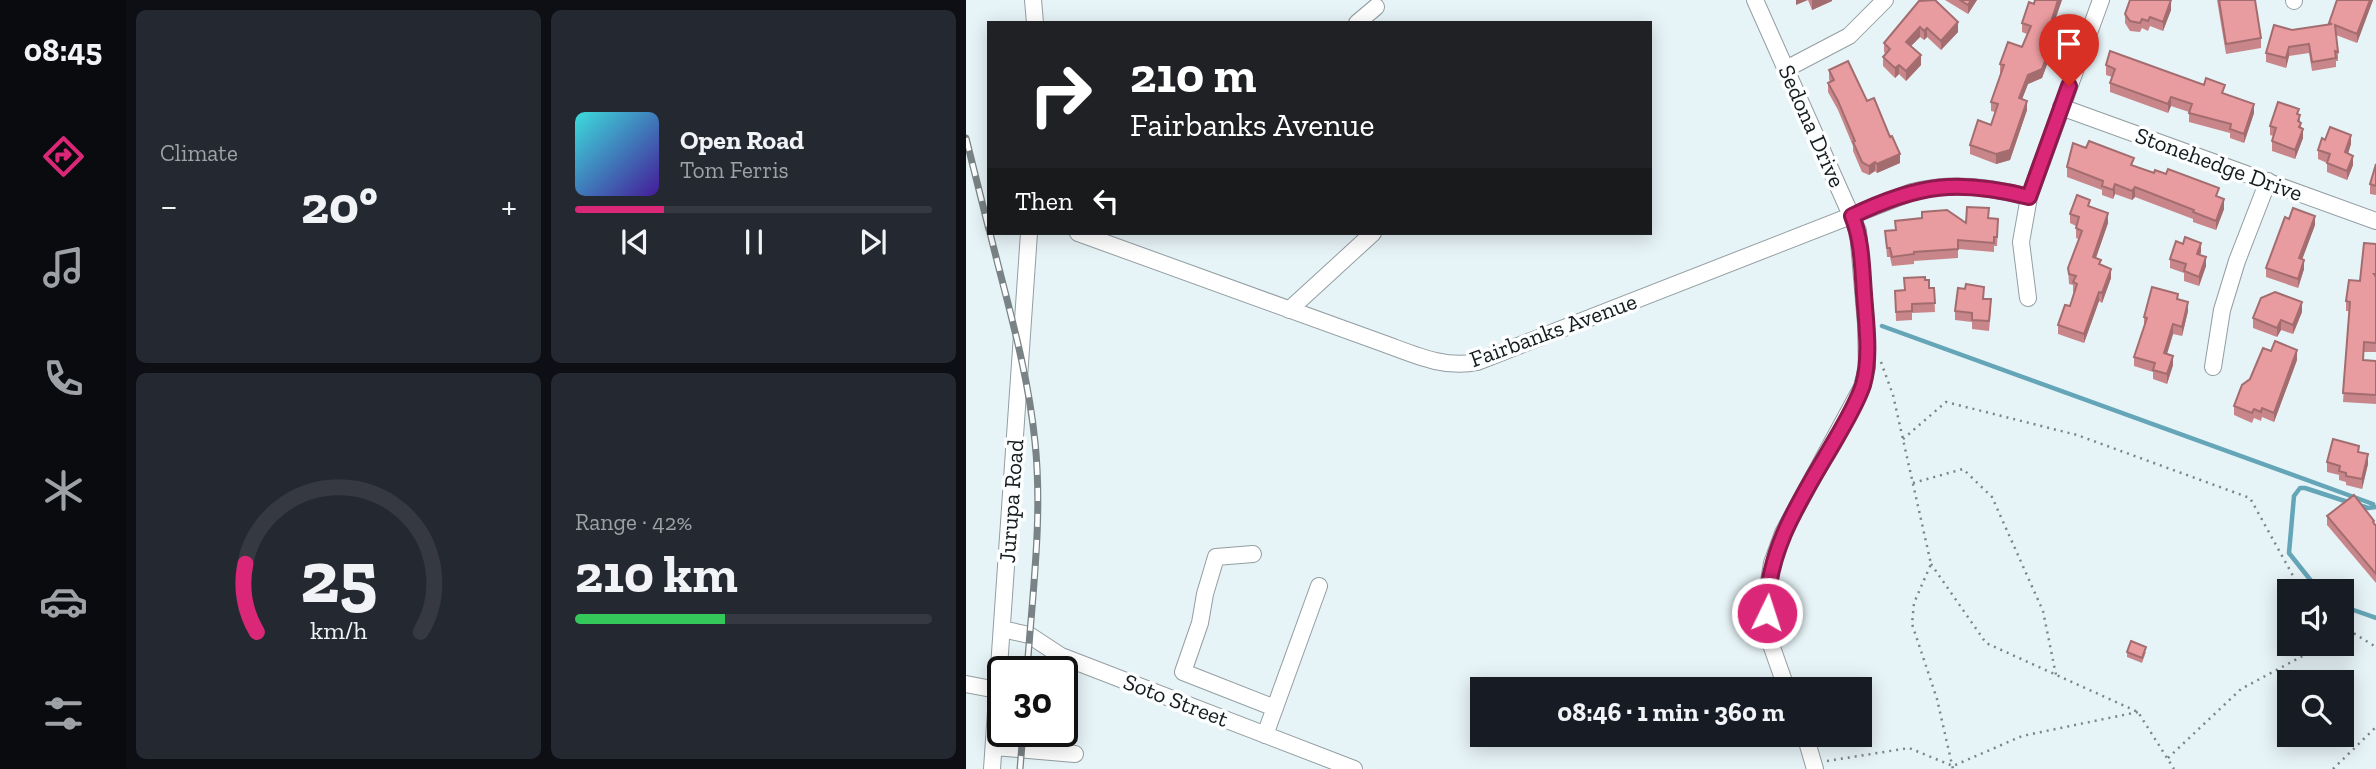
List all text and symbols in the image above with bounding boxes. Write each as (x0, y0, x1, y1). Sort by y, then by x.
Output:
pin (2039, 14, 2099, 86)
icon: arrive (2050, 25, 2088, 63)
text: 08:45 (24, 31, 102, 69)
text: 210 m (1130, 46, 1256, 105)
icon: right (1015, 49, 1106, 140)
street label: Sedona Drive (1773, 60, 1851, 192)
text: Fairbanks Avenue (1130, 106, 1375, 144)
street label: Stonehedge Drive (2132, 121, 2306, 207)
text: Open Road (680, 124, 804, 156)
icon: directions (39, 132, 88, 181)
text: Climate (160, 139, 238, 167)
text: Tom Ferris (680, 156, 789, 184)
text: 20° (301, 174, 378, 236)
icon: left (1087, 182, 1125, 220)
text: − (160, 183, 178, 229)
text: + (501, 183, 517, 229)
text: Then (1015, 185, 1073, 217)
icon: previous (616, 223, 654, 261)
icon: pause (735, 223, 773, 261)
icon: next (854, 223, 892, 261)
icon: music (39, 243, 88, 292)
street label: Fairbanks Avenue (1466, 287, 1640, 373)
icon: phone (39, 354, 88, 403)
street label: Jurupa Road (993, 438, 1029, 564)
icon: climate (39, 466, 88, 515)
text: Range · 42% (575, 508, 692, 536)
text: 25 (300, 533, 377, 621)
text: 210 km (575, 543, 738, 605)
position arrow (1730, 576, 1804, 650)
icon: car (39, 577, 88, 626)
map controls (2277, 579, 2354, 747)
button: sound (2277, 579, 2354, 656)
text: km/h (310, 615, 367, 645)
speed limit sign: 30 (987, 656, 1078, 747)
street label: Soto Street (1120, 667, 1233, 733)
button: search (2277, 670, 2354, 747)
icon: filters (39, 689, 88, 738)
text: 08:46 · 1 min · 360 m (1557, 696, 1785, 728)

